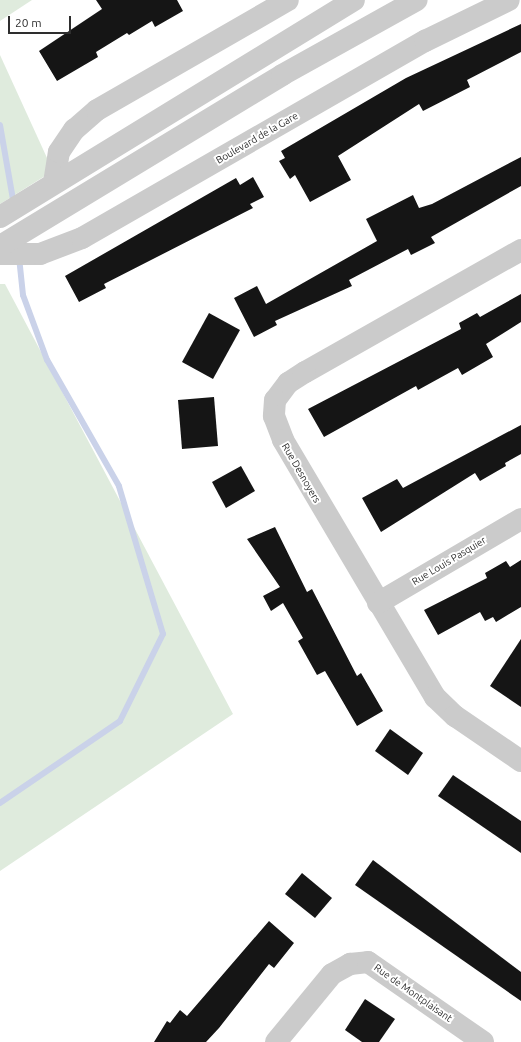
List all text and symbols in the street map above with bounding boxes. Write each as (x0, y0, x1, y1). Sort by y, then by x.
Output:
scale bar (10, 8, 73, 34)
text: 20 m (15, 16, 42, 29)
street label: Boulevard de la Gare (214, 110, 300, 166)
street label: Rue Desnoyers (279, 441, 323, 505)
street label: Rue Louis Pasquier (410, 534, 488, 588)
street label: Rue de Montplaisant (372, 961, 454, 1025)

